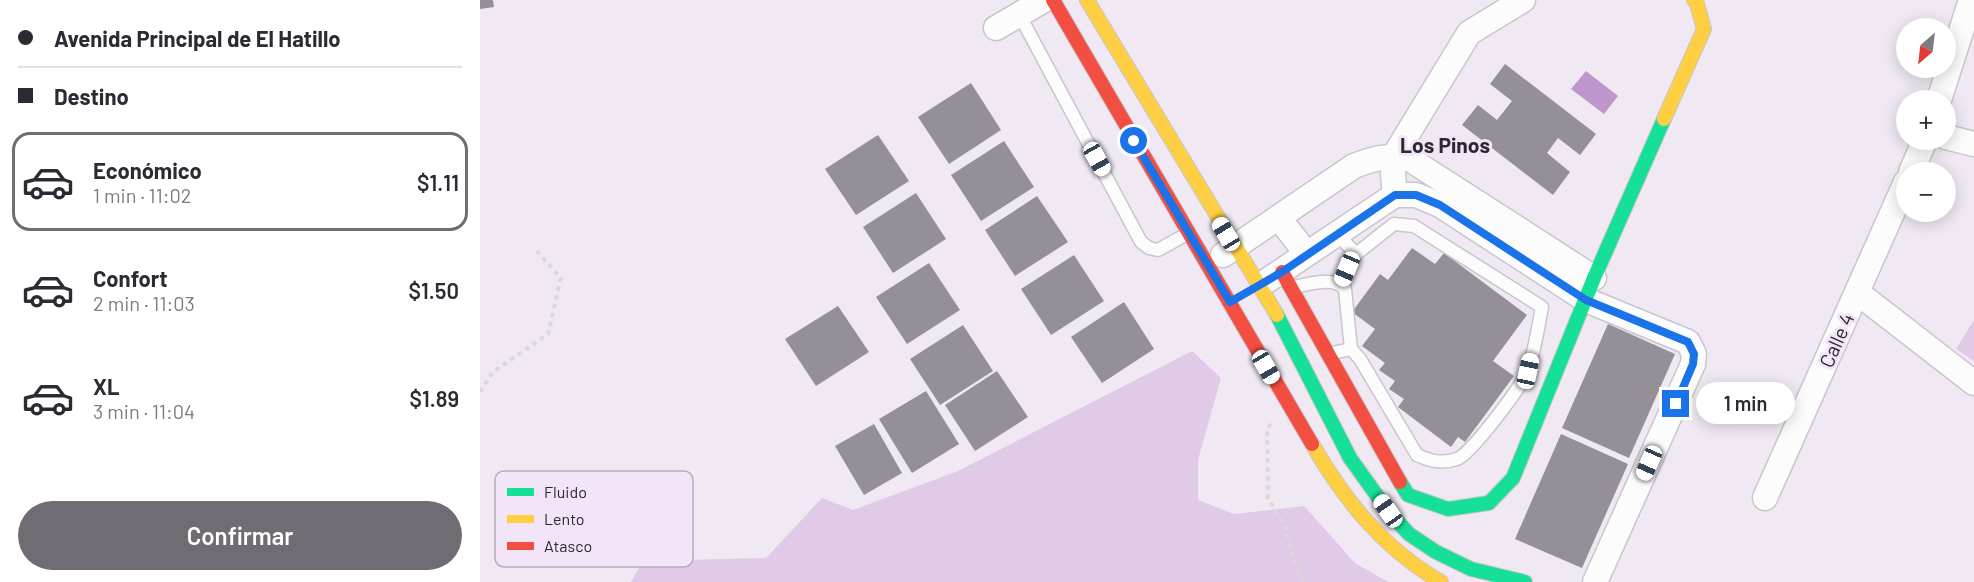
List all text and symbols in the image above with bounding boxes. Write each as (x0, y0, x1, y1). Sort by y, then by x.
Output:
north arrow (1896, 18, 1956, 78)
map controls (1896, 18, 1956, 222)
text: Avenida Principal de El Hatillo (54, 25, 341, 51)
text: Destino (54, 83, 129, 109)
button: + (1896, 90, 1956, 150)
route start (1120, 127, 1147, 154)
district label: Los Pinos (1400, 132, 1490, 157)
car (1080, 139, 1114, 179)
icon: car (21, 155, 75, 209)
text: Económico (93, 157, 202, 183)
button: − (1896, 162, 1956, 222)
text: $1.11 (417, 169, 459, 195)
text: 1 min · 11:02 (93, 183, 191, 207)
car (1209, 214, 1243, 254)
car (1332, 249, 1362, 289)
icon: car (21, 263, 75, 317)
text: Confort (93, 265, 168, 291)
text: $1.50 (409, 277, 459, 303)
text: 2 min · 11:03 (93, 291, 195, 315)
street label: Calle 4 (1813, 309, 1859, 371)
car (1249, 347, 1283, 387)
car (1515, 352, 1541, 390)
icon: car (21, 371, 75, 425)
text: XL (93, 373, 119, 399)
callout: 1 min (1697, 383, 1796, 425)
text: $1.89 (409, 385, 459, 411)
route end (1662, 390, 1689, 417)
text: 1 min (1724, 391, 1767, 415)
text: 3 min · 11:04 (93, 399, 195, 423)
car (1633, 443, 1665, 483)
legend (495, 471, 693, 567)
text: Fluido (544, 482, 587, 501)
car (1370, 491, 1406, 531)
button: Confirmar (18, 501, 462, 570)
text: Lento (544, 509, 585, 528)
text: Atasco (544, 536, 592, 555)

